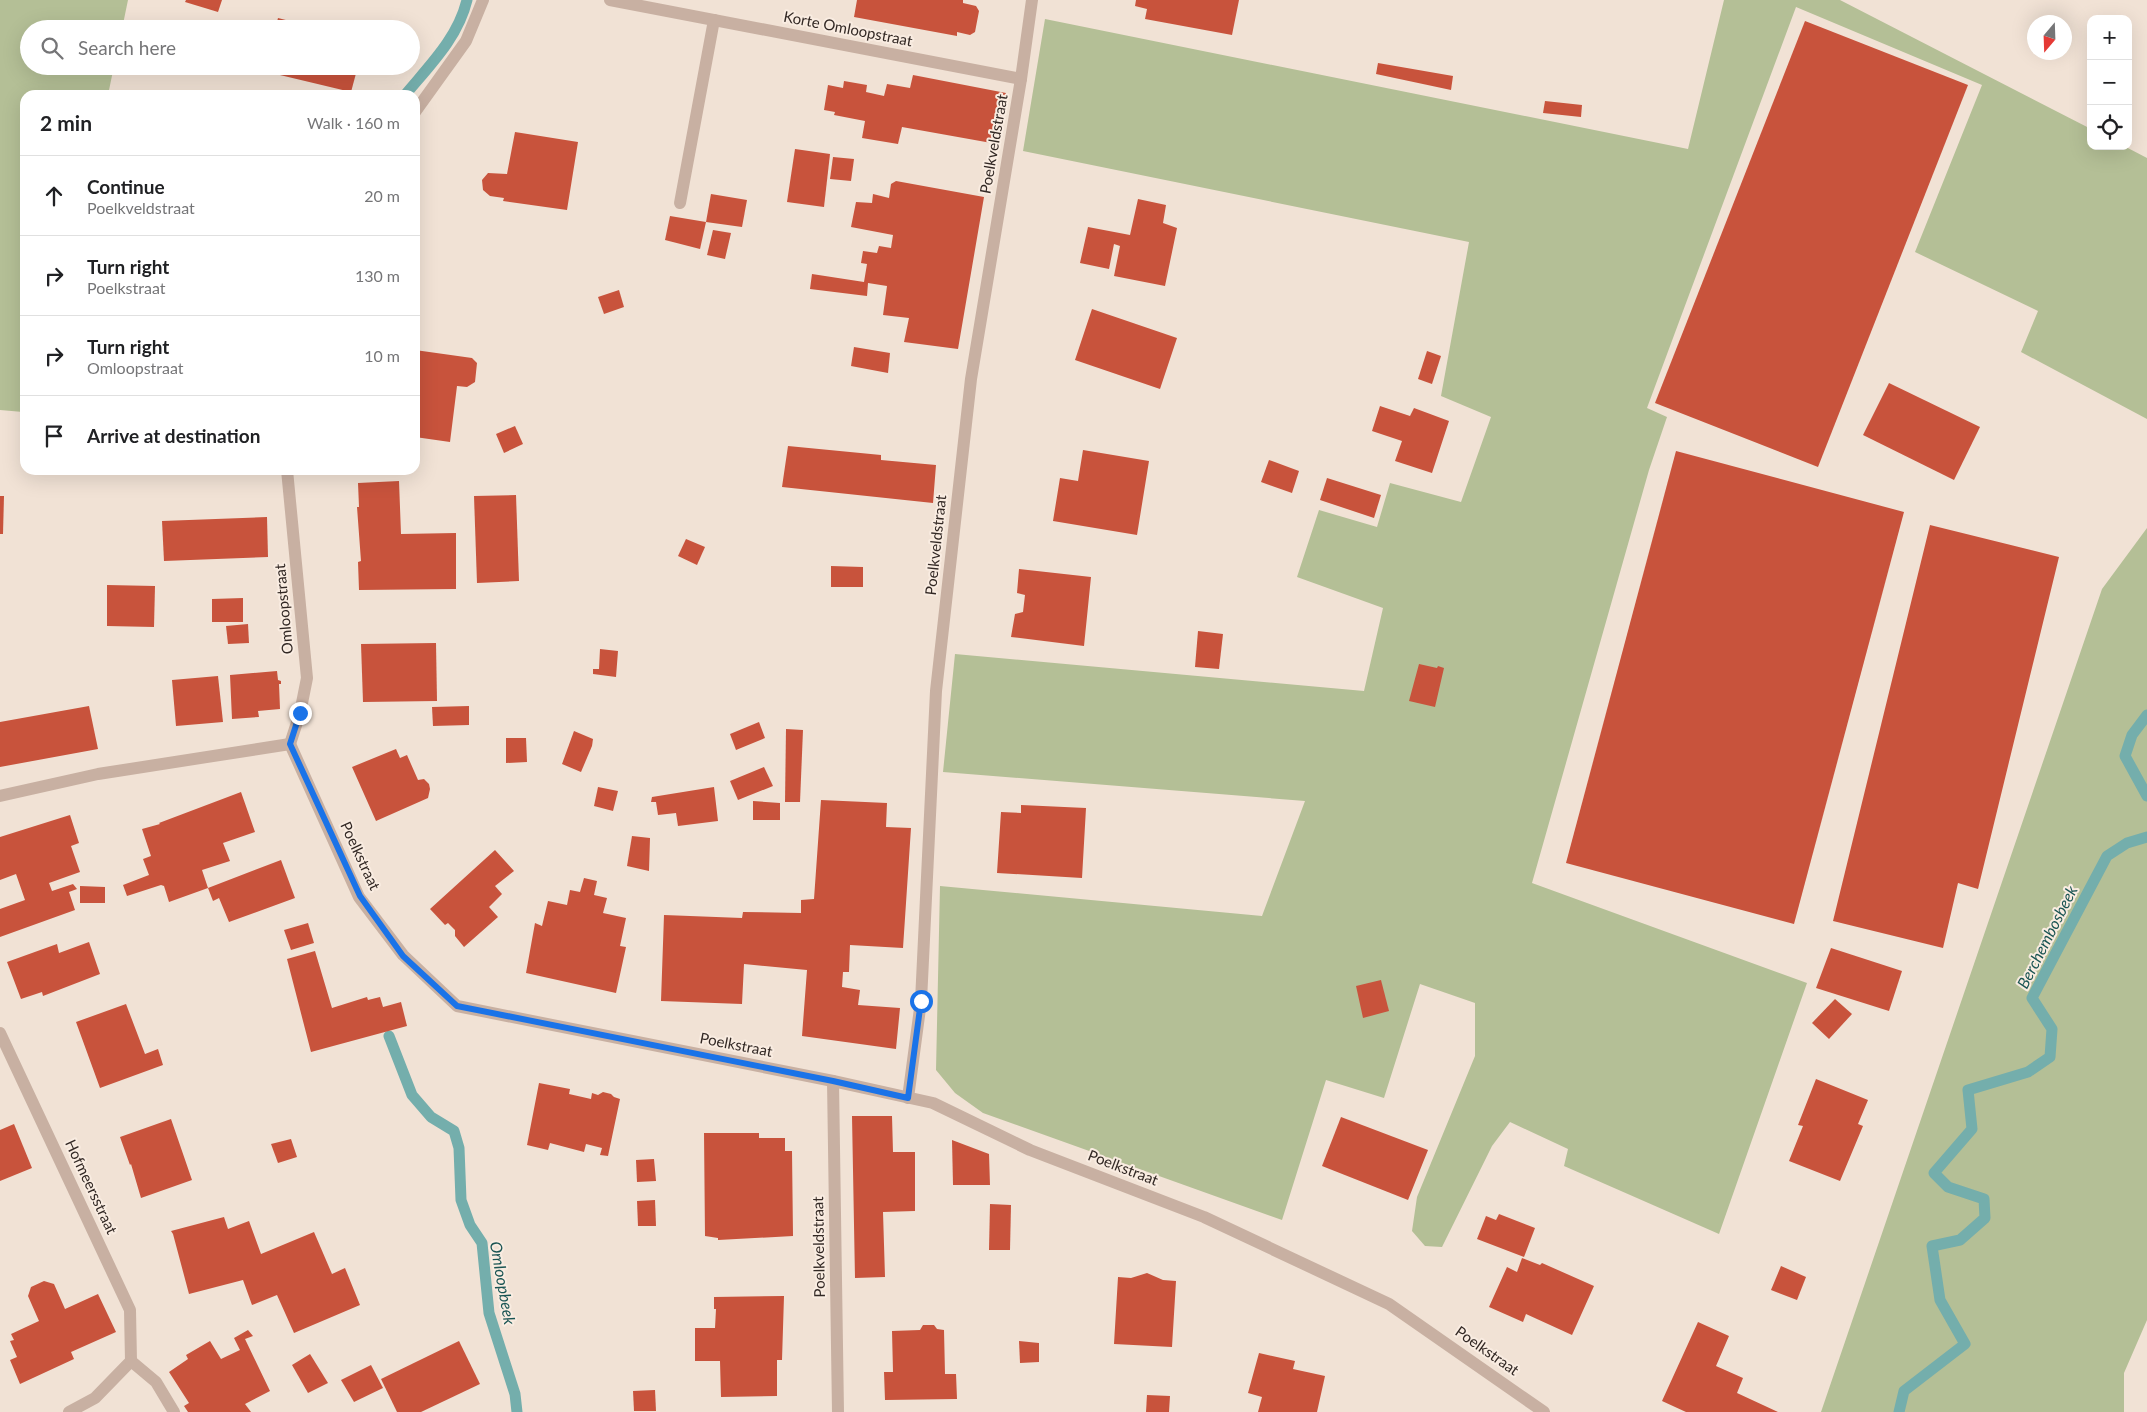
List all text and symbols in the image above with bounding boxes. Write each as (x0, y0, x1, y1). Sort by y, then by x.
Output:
street label: Korte Omloopstraat (782, 7, 915, 49)
north arrow (2027, 15, 2072, 60)
map controls (2087, 15, 2132, 150)
button: + (2087, 15, 2132, 60)
search box (20, 20, 420, 75)
icon: search (38, 34, 66, 62)
text: Search here (78, 36, 176, 59)
button: − (2087, 60, 2132, 105)
street label: Poelkveldstraat (975, 92, 1011, 195)
button: locate (2087, 105, 2132, 150)
text: 2 min (40, 110, 92, 135)
text: Walk · 160 m (307, 113, 400, 132)
text: Continue (87, 175, 165, 198)
icon: ahead (40, 182, 68, 210)
text: 20 m (364, 186, 400, 205)
text: Poelkveldstraat (87, 198, 195, 217)
text: Turn right (87, 255, 169, 278)
icon: right (40, 262, 68, 290)
text: 130 m (355, 266, 400, 285)
text: Poelkstraat (87, 278, 166, 297)
text: Turn right (87, 335, 169, 358)
icon: right (40, 342, 68, 370)
text: 10 m (364, 346, 400, 365)
text: Omloopstraat (87, 358, 184, 377)
icon: arrive (40, 422, 68, 450)
text: Arrive at destination (87, 424, 260, 447)
street label: Poelkveldstraat (921, 493, 949, 596)
street label: Omloopstraat (270, 563, 296, 655)
route end (289, 702, 312, 725)
street label: Poelkstraat (337, 818, 385, 893)
water label: Berchembosbeek (2012, 882, 2081, 991)
route start (910, 990, 933, 1013)
street label: Poelkstraat (698, 1028, 775, 1060)
street label: Hofmeersstraat (62, 1136, 122, 1237)
street label: Poelkstraat (1086, 1145, 1162, 1189)
street label: Poelkveldstraat (808, 1196, 828, 1298)
water label: Omloopbeek (487, 1240, 520, 1327)
street label: Poelkstraat (1452, 1322, 1523, 1379)

